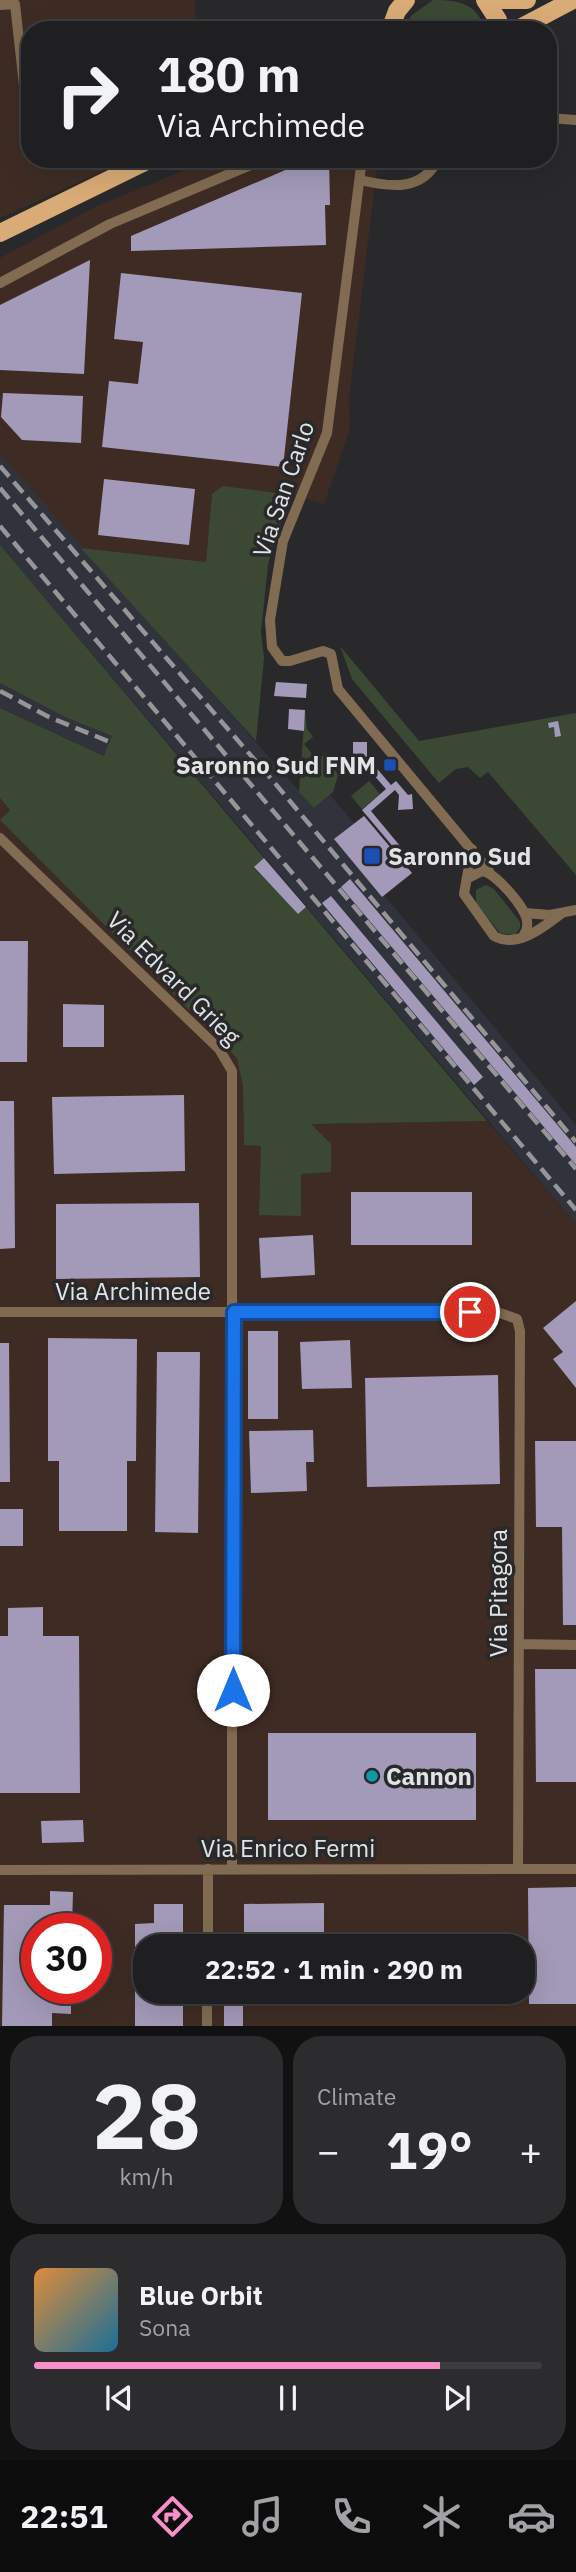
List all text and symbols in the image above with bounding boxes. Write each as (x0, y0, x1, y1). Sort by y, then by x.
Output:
text: 180 m (157, 42, 301, 105)
icon: right (42, 49, 133, 140)
text: Via Archimede (157, 104, 365, 146)
street label: Via San Carlo (245, 417, 321, 561)
place label: Saronno Sud FNM (176, 749, 376, 781)
marker: Saronno Sud FNM (382, 757, 398, 773)
place label: Saronno Sud (388, 840, 531, 872)
marker: Saronno Sud (362, 846, 382, 866)
street label: Via Edvard Grieg (100, 904, 248, 1052)
street label: Via Archimede (55, 1275, 211, 1307)
pin (440, 1282, 500, 1342)
icon: arrive (451, 1293, 489, 1331)
street label: Via Pitagora (482, 1529, 514, 1657)
position arrow (196, 1653, 270, 1727)
place label: Cannon (386, 1760, 472, 1792)
marker: Cannon (364, 1768, 380, 1784)
street label: Via Enrico Fermi (201, 1832, 375, 1864)
speed limit sign: 30 (21, 1913, 112, 2004)
text: 22:52 · 1 min · 290 m (205, 1952, 463, 1986)
text: 28 (92, 2056, 201, 2174)
text: Climate (317, 2081, 396, 2111)
text: 19° (386, 2116, 473, 2183)
text: − (317, 2126, 340, 2175)
text: + (519, 2126, 542, 2175)
text: km/h (119, 2161, 174, 2191)
text: Blue Orbit (139, 2278, 263, 2312)
text: Sona (139, 2312, 191, 2342)
icon: previous (100, 2379, 138, 2417)
icon: pause (269, 2379, 307, 2417)
icon: next (438, 2379, 476, 2417)
icon: directions (148, 2492, 197, 2541)
icon: music (238, 2492, 287, 2541)
icon: phone (327, 2492, 376, 2541)
icon: climate (417, 2492, 466, 2541)
icon: car (507, 2492, 556, 2541)
text: 22:51 (20, 2495, 108, 2537)

